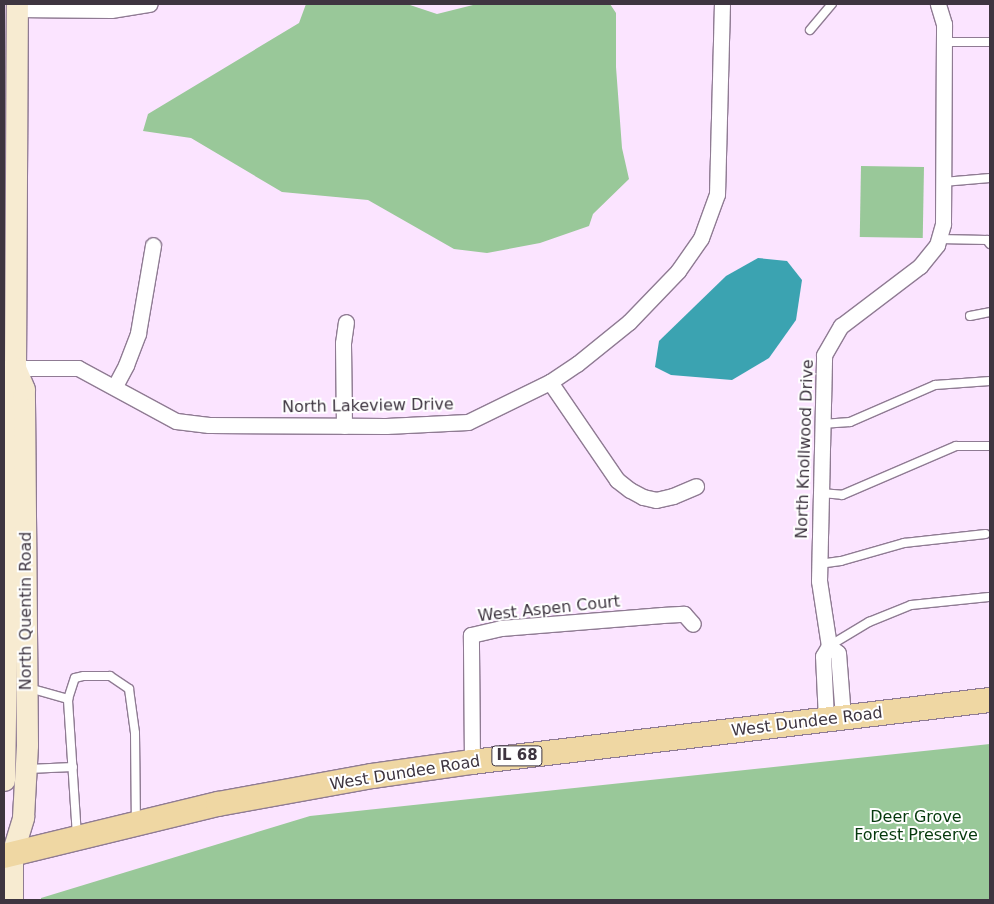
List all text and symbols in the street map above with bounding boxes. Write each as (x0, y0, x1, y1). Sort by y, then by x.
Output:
street label: North Knollwood Drive (792, 359, 818, 539)
street label: North Lakeview Drive (282, 395, 454, 417)
street label: North Quentin Road (16, 532, 36, 690)
street label: West Aspen Court (477, 592, 621, 626)
street label: West Dundee Road (730, 703, 884, 741)
road number: IL 68 (491, 744, 543, 768)
street label: West Dundee Road (328, 752, 482, 794)
park label: Deer Grove Forest Preserve (854, 807, 978, 845)

